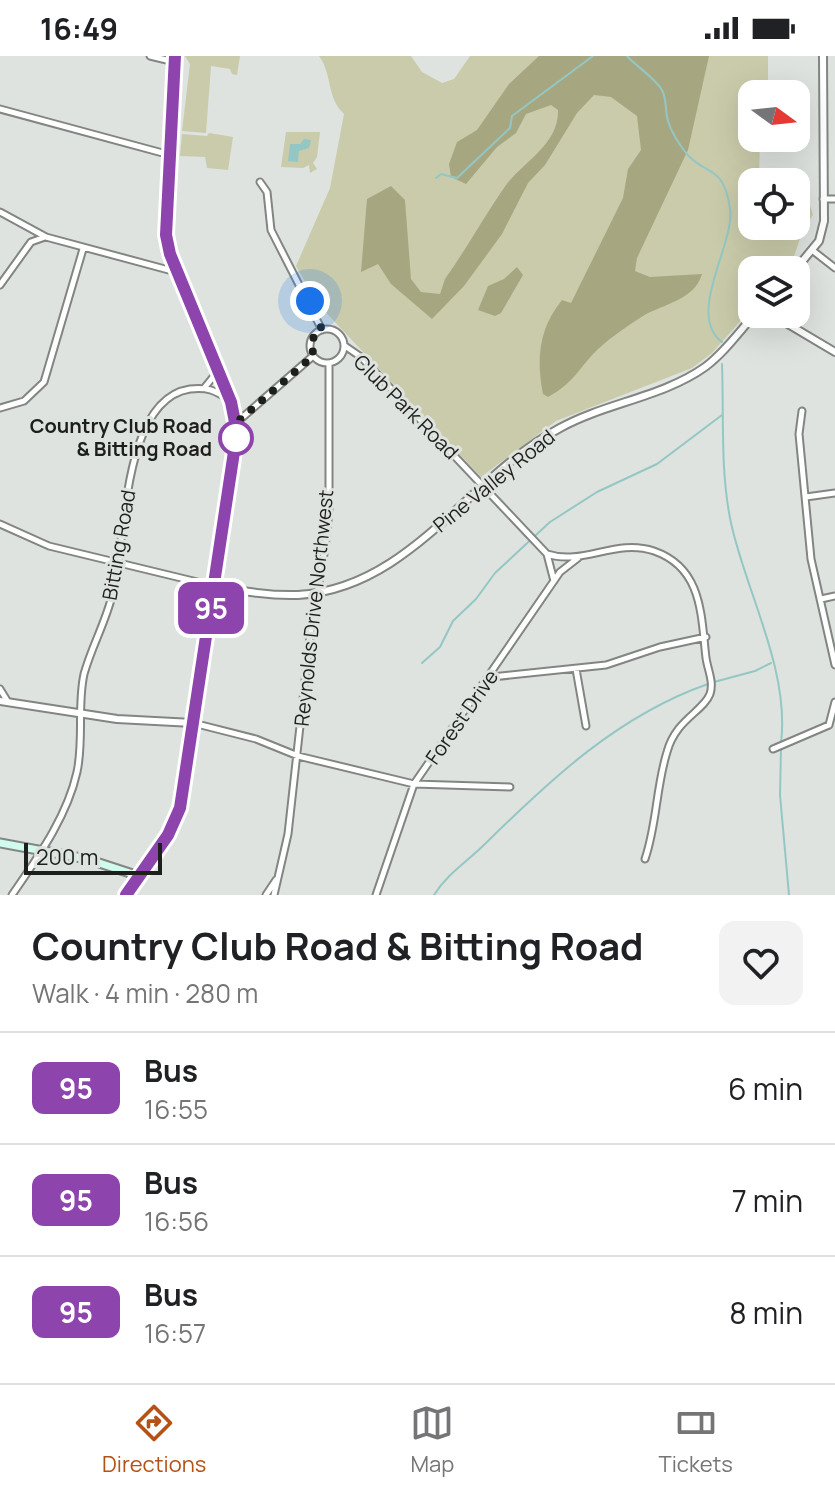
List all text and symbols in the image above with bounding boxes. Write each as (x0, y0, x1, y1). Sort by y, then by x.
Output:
text: 16:49 (40, 8, 118, 49)
north arrow (738, 80, 810, 152)
map controls (738, 80, 810, 328)
button: locate (738, 168, 810, 240)
button: layers (738, 256, 810, 328)
your location (290, 281, 330, 321)
street label: Club Park Road (348, 348, 465, 465)
place label: Country Club Road & Bitting Road (30, 412, 212, 462)
marker: Country Club Road & Bitting Road (219, 421, 253, 455)
street label: Pine Valley Road (427, 423, 560, 538)
street label: Bitting Road (96, 488, 141, 602)
street label: Reynolds Drive Northwest (288, 488, 339, 728)
line badge: 95 (175, 582, 247, 634)
text: 95 (194, 589, 228, 627)
street label: Forest Drive (419, 664, 504, 769)
scale bar (24, 839, 162, 875)
text: 200 m (36, 842, 98, 872)
text: Country Club Road & Bitting Road (32, 919, 644, 971)
button: heart (719, 921, 803, 1005)
text: Walk · 4 min · 280 m (32, 975, 258, 1011)
text: Bus (144, 1050, 198, 1091)
text: 6 min (728, 1068, 803, 1109)
text: 95 (59, 1069, 93, 1107)
text: 16:55 (144, 1091, 208, 1127)
text: Bus (144, 1162, 198, 1203)
text: 7 min (732, 1180, 803, 1221)
text: 95 (59, 1181, 93, 1219)
text: 16:56 (144, 1203, 209, 1239)
text: Bus (144, 1274, 198, 1315)
text: 8 min (729, 1292, 803, 1333)
text: 95 (59, 1293, 93, 1331)
text: 16:57 (144, 1315, 206, 1351)
tab: Directions (102, 1401, 206, 1479)
tab: Map (410, 1401, 454, 1479)
tab: Tickets (659, 1401, 733, 1479)

